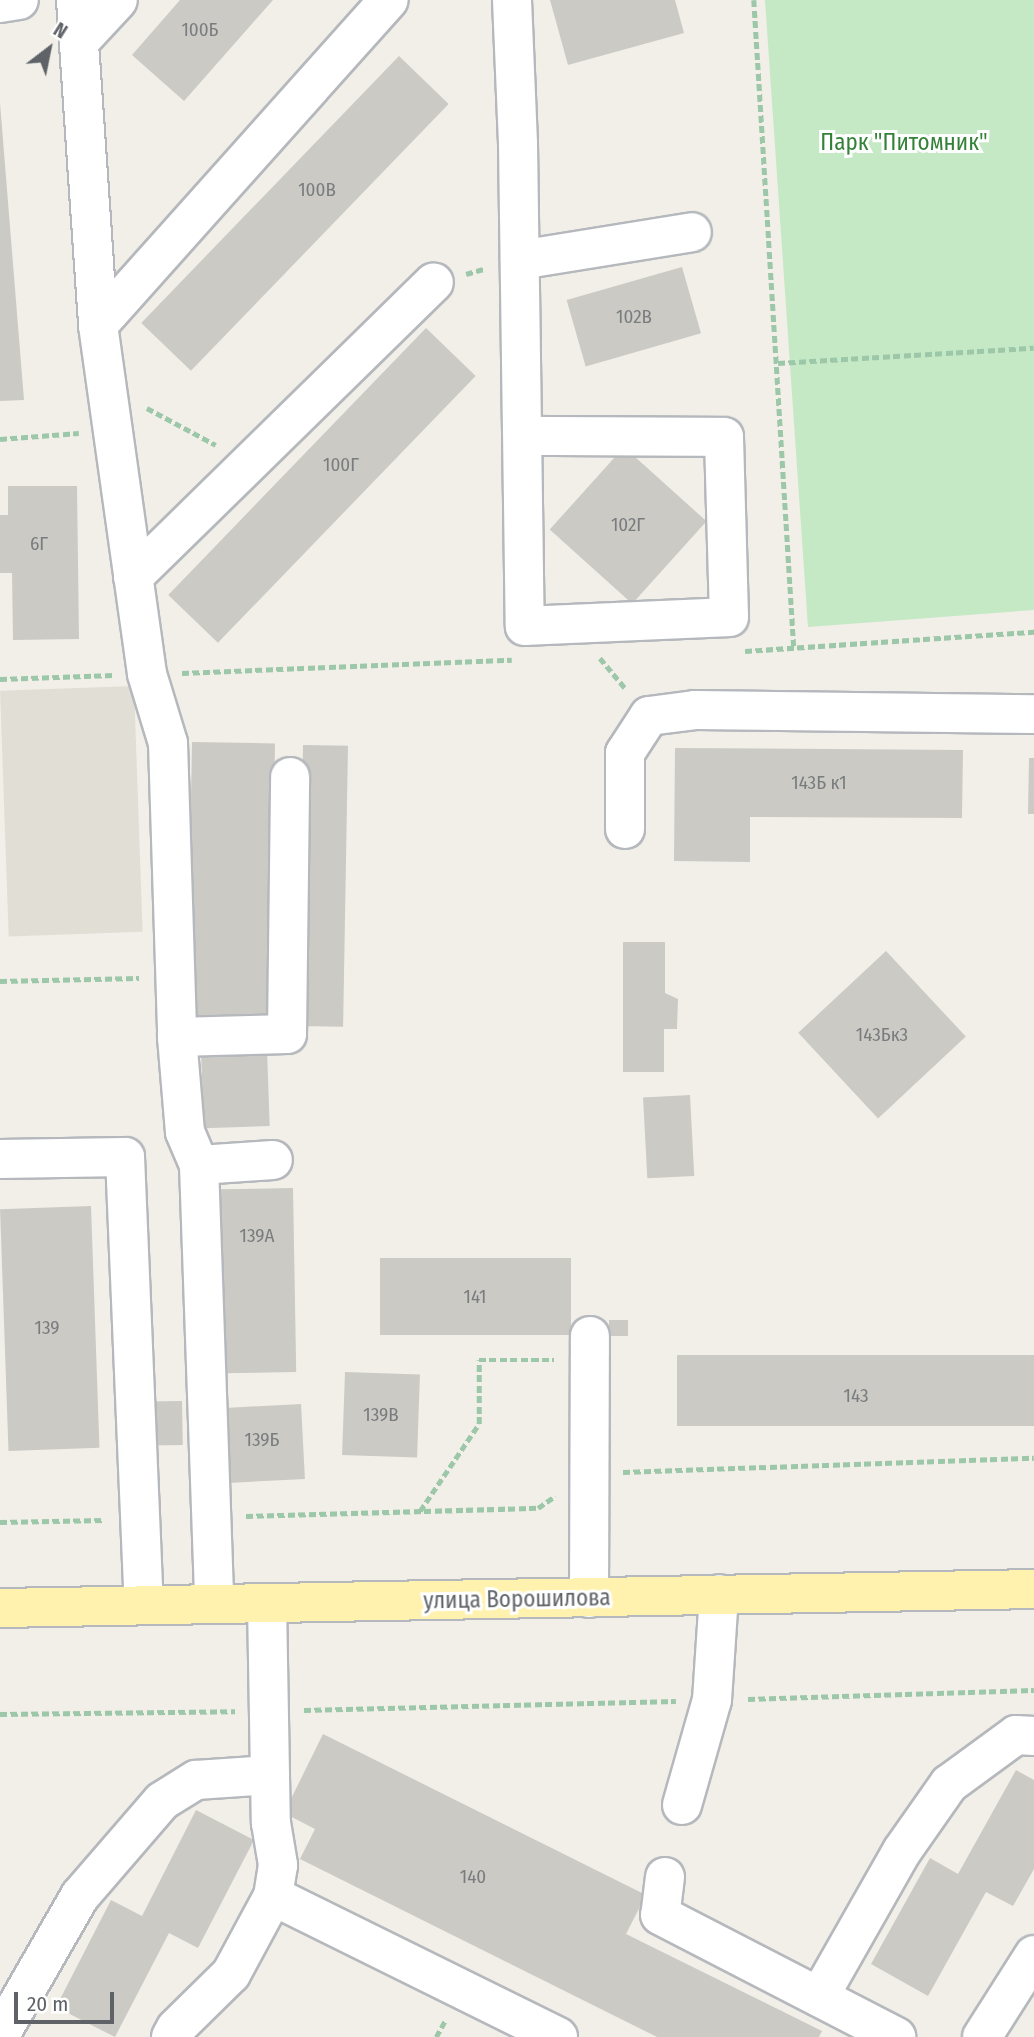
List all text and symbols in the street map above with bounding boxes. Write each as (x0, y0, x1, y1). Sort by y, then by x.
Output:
north arrow (14, 14, 84, 84)
text: N (49, 18, 71, 44)
house number: 100Б (181, 19, 219, 41)
park label: Парк "Питомник" (820, 128, 988, 156)
house number: 100В (298, 179, 336, 201)
house number: 102В (616, 306, 652, 328)
house number: 100Г (323, 454, 359, 476)
house number: 102Г (611, 514, 645, 536)
house number: 6Г (30, 533, 48, 555)
house number: 143Б к1 (791, 772, 847, 794)
house number: 143Бк3 (856, 1024, 908, 1046)
house number: 139А (240, 1225, 274, 1247)
house number: 141 (464, 1286, 486, 1308)
house number: 139 (34, 1317, 60, 1339)
house number: 143 (844, 1385, 868, 1407)
house number: 139В (363, 1404, 399, 1426)
house number: 139Б (245, 1429, 279, 1451)
street label: улица Ворошилова (423, 1584, 611, 1614)
house number: 140 (460, 1866, 486, 1888)
scale bar (18, 1978, 117, 2022)
text: 20 m (27, 1991, 68, 2017)

